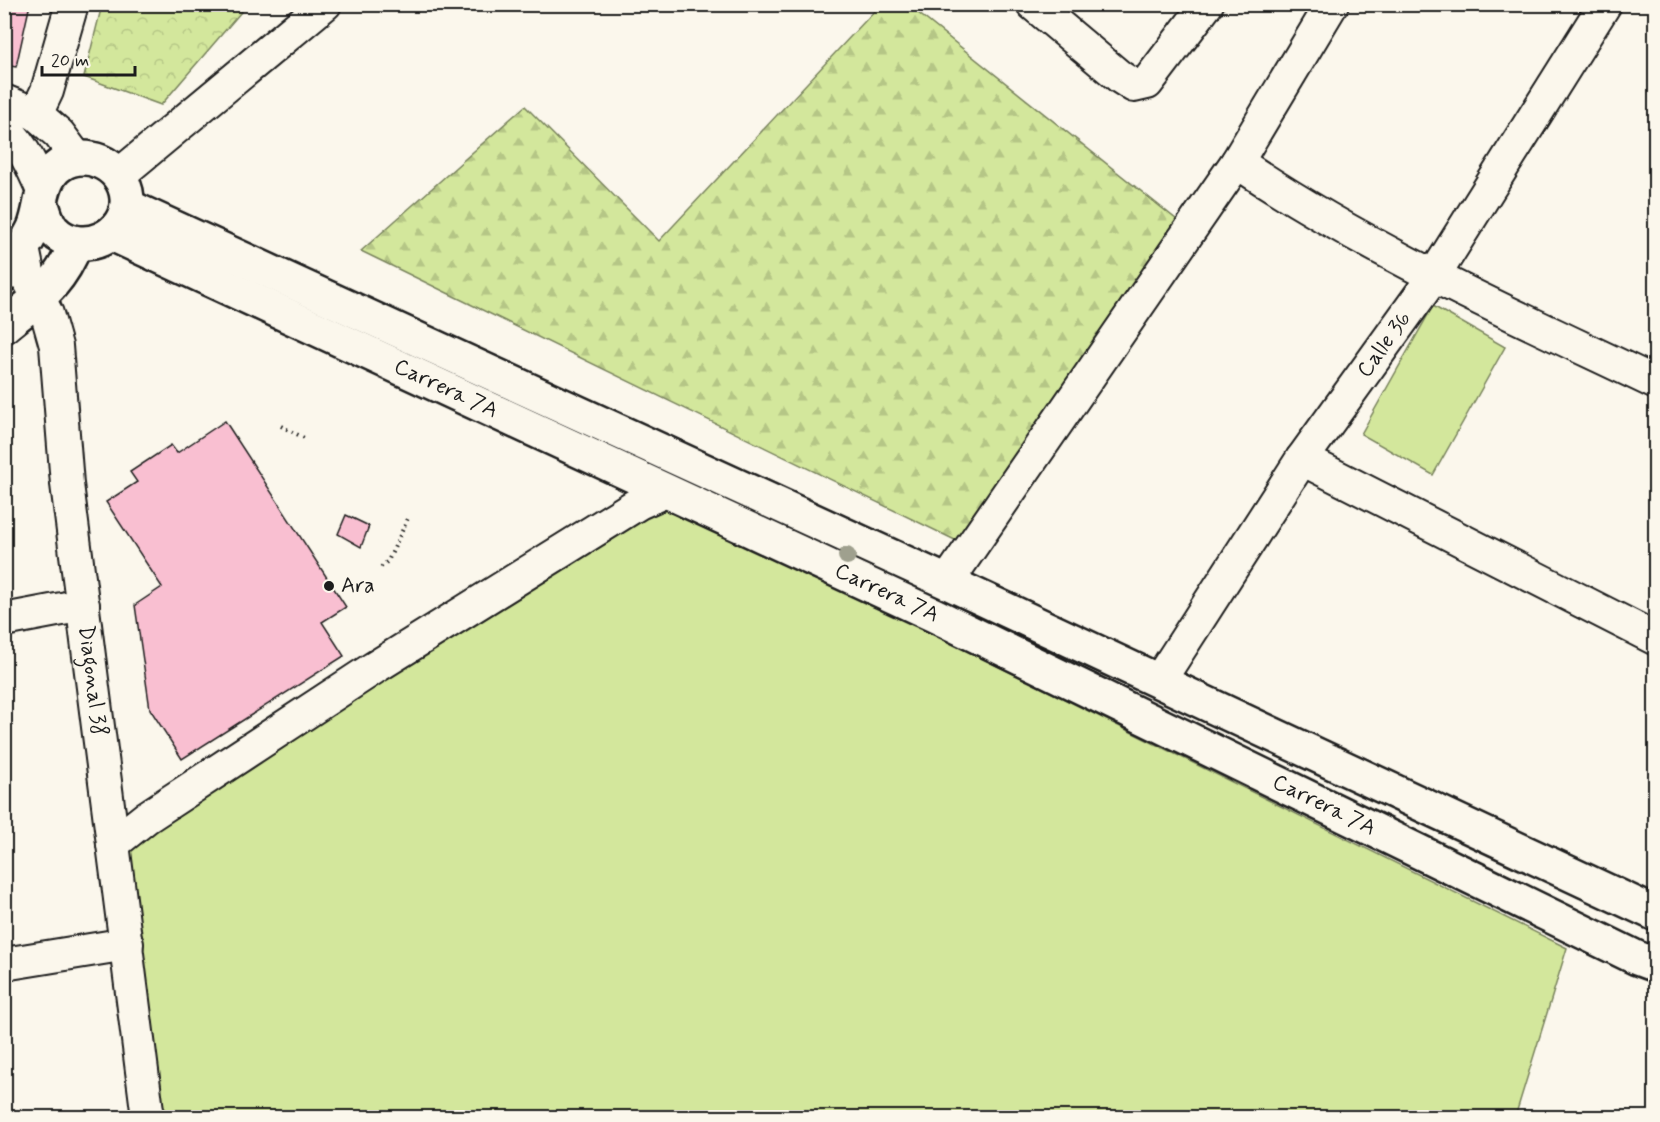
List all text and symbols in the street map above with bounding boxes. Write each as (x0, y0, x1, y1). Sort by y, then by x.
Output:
scale bar (42, 39, 135, 77)
text: 20 m (51, 49, 89, 73)
street label: Calle 36 (1351, 306, 1418, 383)
street label: Carrera 7A (389, 353, 502, 425)
street label: Carrera 7A (830, 557, 943, 629)
place label: Ara (341, 572, 375, 600)
marker: Ara (322, 579, 336, 593)
street label: Diagonal 38 (71, 624, 113, 738)
street label: Carrera 7A (1268, 768, 1380, 842)

